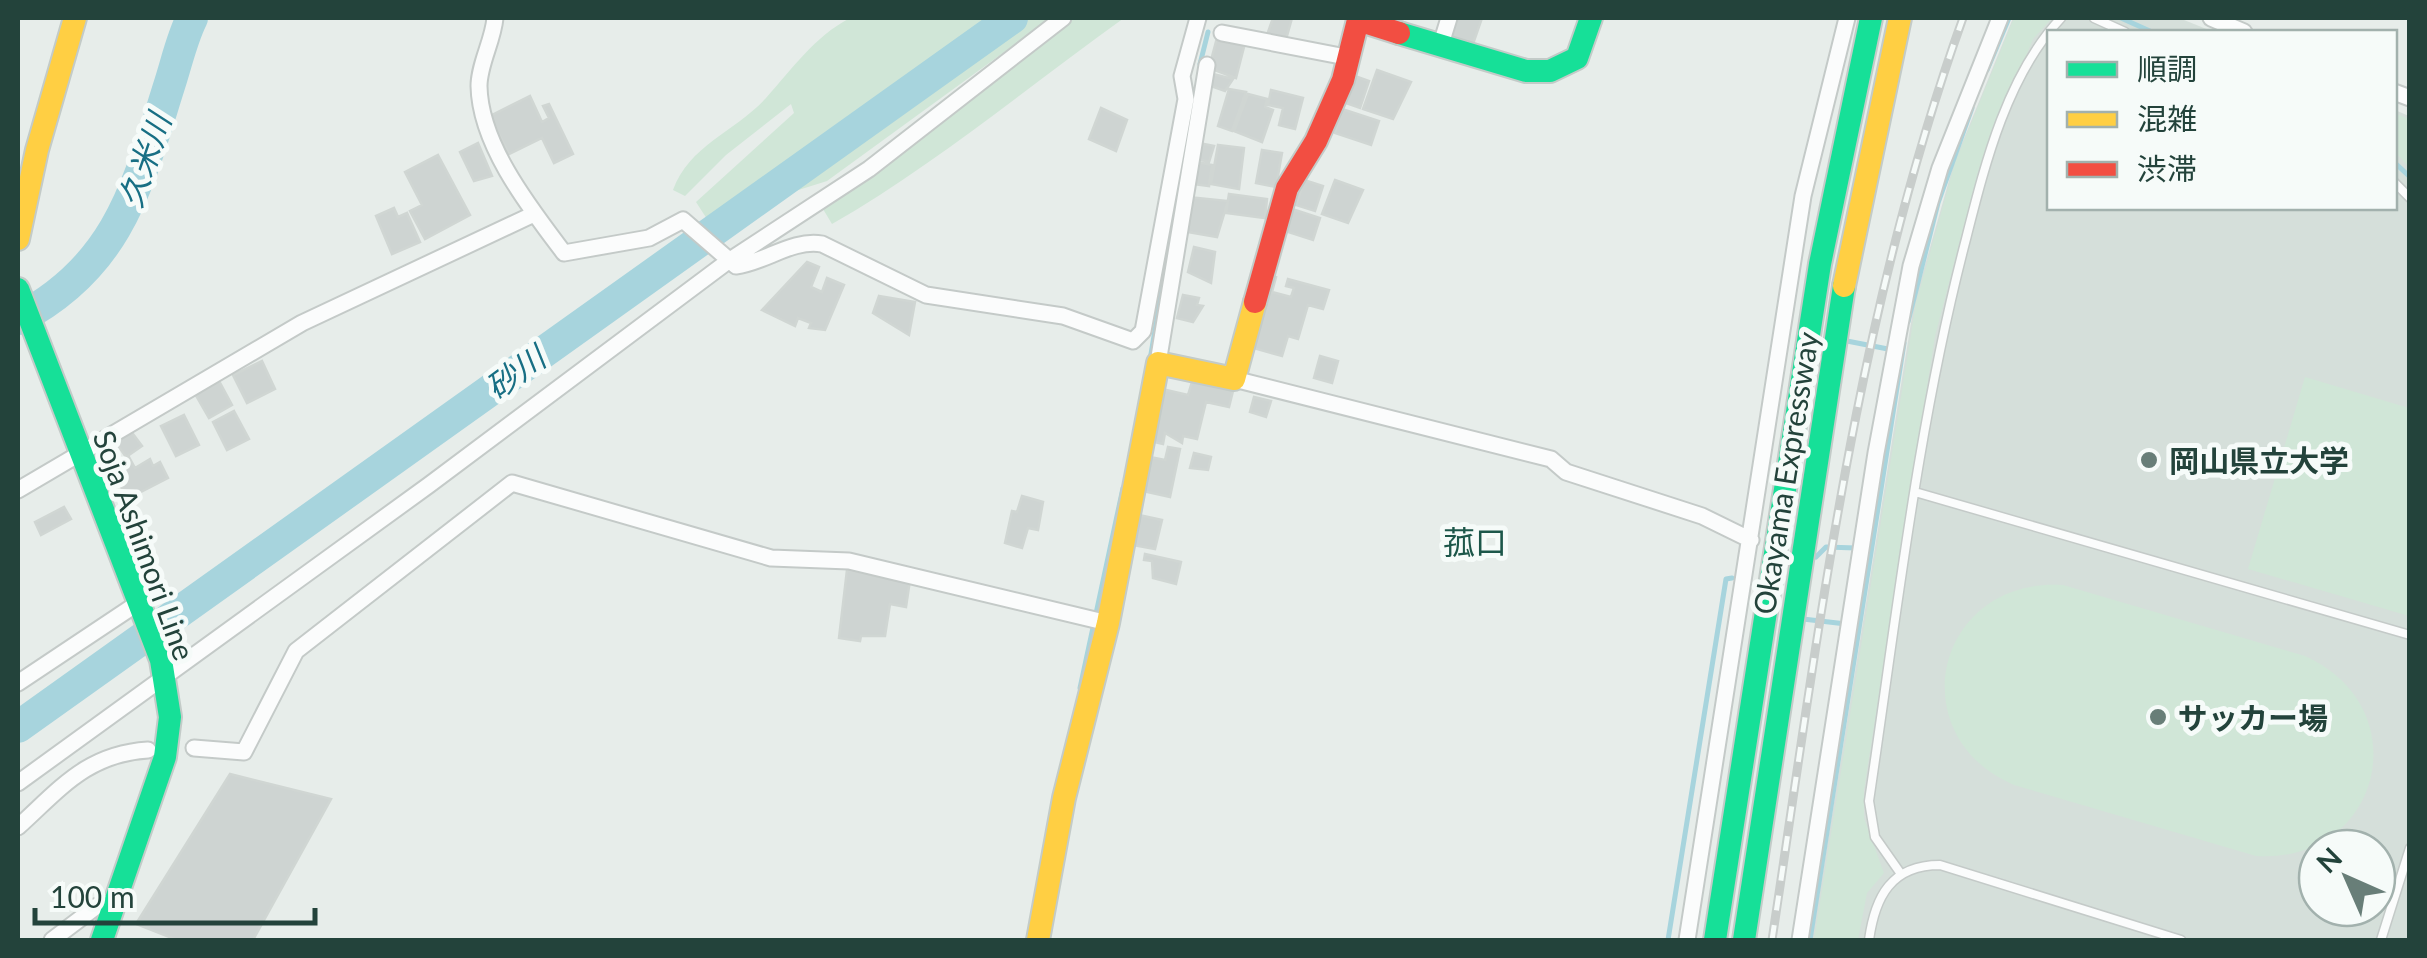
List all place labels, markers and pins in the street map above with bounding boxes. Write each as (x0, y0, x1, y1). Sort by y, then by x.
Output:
place label: 岡山県立大学 (2169, 442, 2349, 478)
marker: 岡山県立大学 (2138, 449, 2160, 471)
place label: サッカー場 (2178, 699, 2328, 735)
marker: サッカー場 (2147, 706, 2169, 728)

